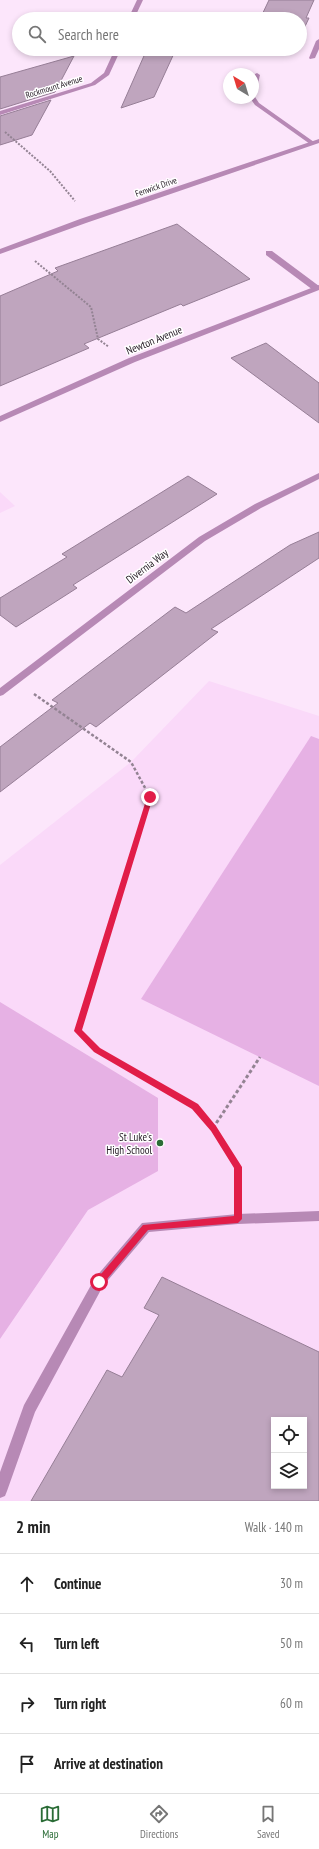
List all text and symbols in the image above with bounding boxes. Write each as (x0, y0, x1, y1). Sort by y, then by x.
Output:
search box (12, 12, 307, 56)
icon: search (26, 23, 48, 45)
text: Search here (58, 25, 119, 44)
north arrow (223, 68, 259, 104)
street label: Rockmount Avenue (24, 73, 84, 100)
street label: Fenwick Drive (134, 174, 178, 199)
street label: Newton Avenue (124, 322, 184, 358)
street label: Divernia Way (123, 545, 172, 586)
route end (141, 788, 159, 806)
place label: St Luke's High School (106, 1130, 152, 1157)
marker: St Luke's High School (155, 1138, 165, 1148)
route start (90, 1273, 108, 1291)
map controls (271, 1417, 307, 1489)
button: locate (271, 1417, 307, 1453)
button: layers (271, 1453, 307, 1489)
text: 2 min (16, 1516, 50, 1538)
text: Walk · 140 m (245, 1519, 303, 1536)
icon: ahead (16, 1573, 38, 1595)
text: Continue (54, 1574, 101, 1593)
text: 30 m (280, 1575, 303, 1592)
icon: left (16, 1633, 38, 1655)
text: Turn left (54, 1634, 99, 1653)
text: 50 m (280, 1635, 303, 1652)
icon: right (16, 1693, 38, 1715)
text: Turn right (54, 1694, 106, 1713)
text: 60 m (280, 1695, 303, 1712)
icon: arrive (16, 1753, 38, 1775)
text: Arrive at destination (54, 1754, 163, 1773)
tab: Map (39, 1803, 61, 1841)
tab: Directions (140, 1803, 178, 1841)
tab: Saved (257, 1803, 280, 1841)

